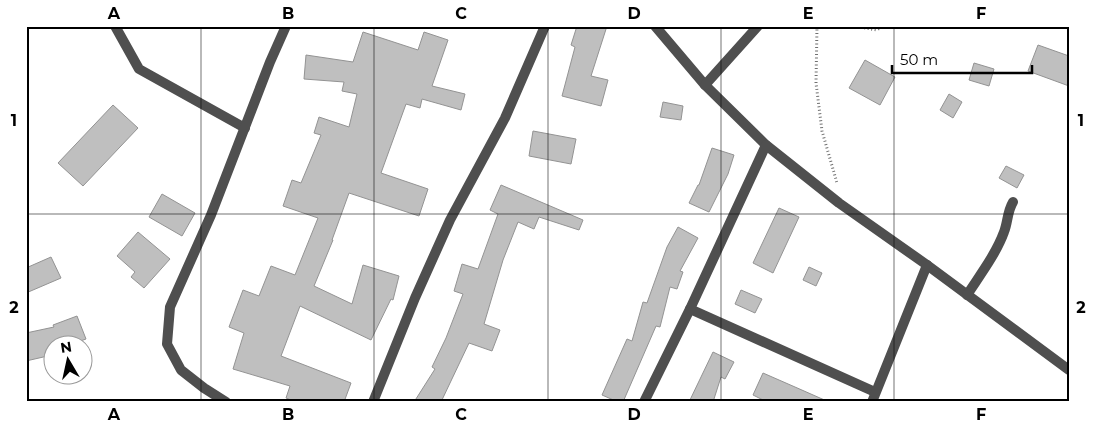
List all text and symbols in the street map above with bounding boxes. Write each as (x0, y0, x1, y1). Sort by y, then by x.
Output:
text: A (107, 4, 121, 23)
text: B (282, 4, 294, 23)
text: C (455, 4, 467, 23)
text: D (627, 4, 641, 23)
text: E (803, 4, 813, 23)
text: F (976, 4, 986, 23)
scale bar (892, 42, 1032, 74)
text: 50 m (900, 50, 938, 69)
text: 1 (11, 111, 17, 130)
text: 1 (1078, 111, 1084, 130)
text: 2 (9, 298, 19, 317)
text: 2 (1076, 298, 1086, 317)
north arrow (42, 336, 92, 386)
text: N (59, 337, 73, 357)
text: A (107, 405, 121, 424)
text: B (282, 405, 294, 424)
text: C (455, 405, 467, 424)
text: D (627, 405, 641, 424)
text: E (803, 405, 813, 424)
text: F (976, 405, 986, 424)

